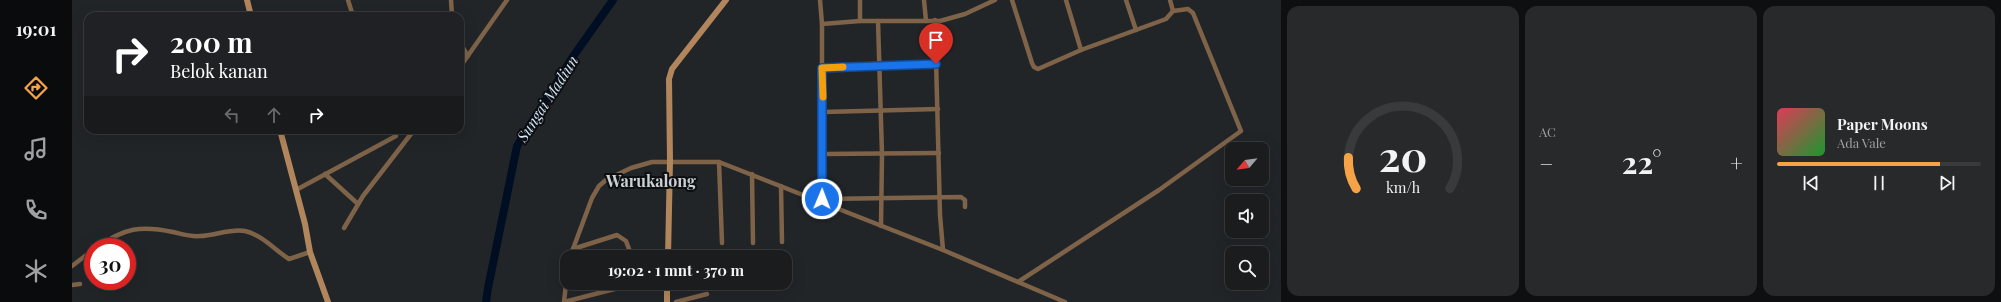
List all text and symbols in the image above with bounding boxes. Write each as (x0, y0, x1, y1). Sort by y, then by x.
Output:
text: 19:01 (16, 17, 56, 41)
text: 200 m (170, 23, 253, 60)
pin (919, 23, 953, 64)
icon: right (104, 28, 156, 80)
icon: arrive (925, 29, 947, 51)
water label: Sungai Madiun (511, 52, 582, 146)
text: Belok kanan (170, 59, 268, 83)
icon: directions (22, 74, 50, 102)
icon: left (221, 104, 243, 126)
icon: ahead (263, 104, 285, 126)
icon: right (305, 104, 327, 126)
text: Paper Moons (1837, 114, 1928, 134)
text: AC (1539, 123, 1556, 140)
text: 20 (1379, 127, 1427, 182)
text: Ada Vale (1837, 134, 1886, 151)
icon: music (22, 135, 50, 163)
north arrow (1225, 142, 1269, 186)
map controls (1225, 142, 1269, 290)
text: 22° (1622, 142, 1662, 182)
text: − (1539, 148, 1553, 178)
text: + (1730, 148, 1743, 178)
district label: Warukalong (605, 170, 696, 191)
icon: previous (1800, 172, 1822, 194)
icon: pause (1868, 172, 1890, 194)
icon: next (1936, 172, 1958, 194)
position arrow (801, 178, 843, 220)
text: km/h (1386, 178, 1421, 197)
button: sound (1225, 194, 1269, 238)
icon: phone (22, 196, 50, 224)
speed limit sign: 30 (84, 238, 136, 290)
button: search (1225, 246, 1269, 290)
icon: climate (22, 257, 50, 285)
text: 19:02 · 1 mnt · 370 m (608, 260, 744, 280)

